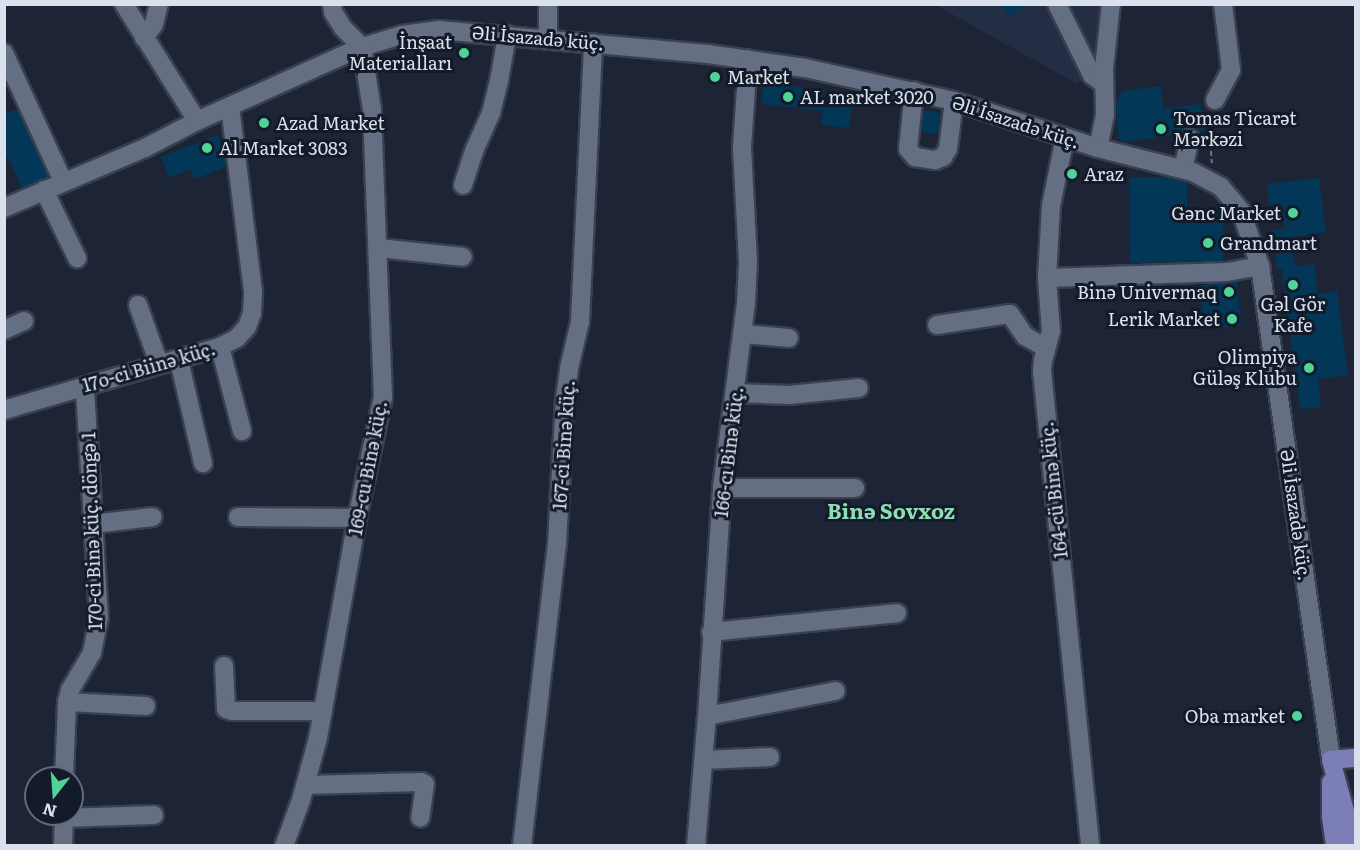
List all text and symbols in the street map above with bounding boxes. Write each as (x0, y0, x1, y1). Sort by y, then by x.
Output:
street label: Əli İsazadə küç. (471, 21, 605, 55)
place label: İnşaat Materialları (349, 32, 452, 74)
marker: İnşaat Materialları (457, 46, 471, 60)
place label: Market (727, 66, 789, 88)
marker: Market (708, 70, 722, 84)
place label: AL market 3020 (800, 86, 934, 108)
marker: AL market 3020 (781, 90, 795, 104)
street label: Əli İsazadə küç. (950, 91, 1082, 153)
place label: Tomas Ticarət Mərkəzi (1173, 108, 1297, 150)
place label: Azad Market (276, 112, 385, 134)
marker: Azad Market (257, 116, 271, 130)
marker: Tomas Ticarət Mərkəzi (1154, 122, 1168, 136)
place label: Al Market 3083 (219, 137, 348, 159)
marker: Al Market 3083 (200, 141, 214, 155)
place label: Araz (1084, 163, 1124, 185)
marker: Araz (1065, 167, 1079, 181)
place label: Gənc Market (1171, 202, 1281, 224)
marker: Gənc Market (1286, 206, 1300, 220)
place label: Grandmart (1220, 232, 1317, 254)
marker: Grandmart (1201, 236, 1215, 250)
marker: Gəl Gör Kafe (1286, 278, 1300, 292)
place label: Binə Univermaq (1077, 281, 1217, 303)
marker: Binə Univermaq (1222, 285, 1236, 299)
place label: Gəl Gör Kafe (1261, 294, 1325, 336)
place label: Lerik Market (1108, 308, 1220, 330)
marker: Lerik Market (1225, 312, 1239, 326)
street label: 17o-ci Biinə küç. (80, 338, 218, 396)
place label: Olimpiya Güləş Klubu (1193, 347, 1297, 389)
marker: Olimpiya Güləş Klubu (1302, 361, 1316, 375)
street label: 167-ci Binə küç. (549, 379, 579, 511)
street label: 166-cı Binə küç. (710, 385, 748, 519)
street label: 169-cu Binə küç. (344, 399, 392, 537)
street label: 164-cü Binə küç. (1036, 421, 1072, 559)
street label: 170-ci Binə küç. döngə 1 (78, 432, 106, 630)
street label: Əli İsazadə küç. (1276, 448, 1316, 582)
district label: Binə Sovxoz (827, 497, 955, 523)
place label: Oba market (1185, 705, 1285, 727)
marker: Oba market (1290, 709, 1304, 723)
north arrow (24, 766, 84, 826)
text: N (39, 798, 59, 825)

